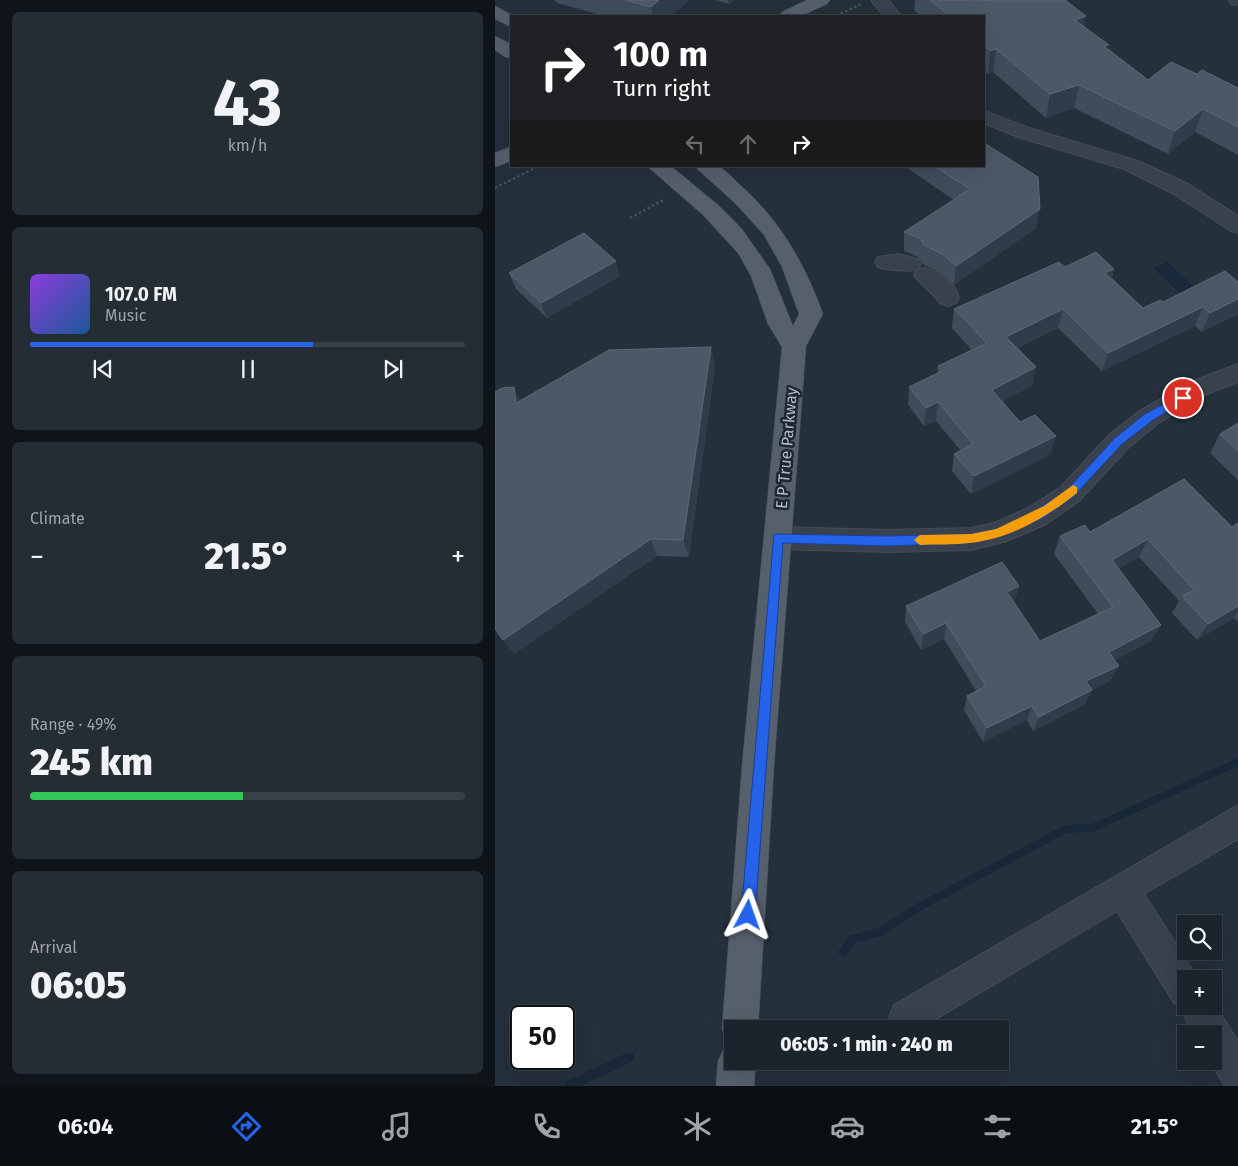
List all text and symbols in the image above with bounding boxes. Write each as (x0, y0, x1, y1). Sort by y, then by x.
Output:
text: 100 m (613, 33, 708, 75)
icon: right (530, 35, 595, 100)
text: 43 (213, 64, 282, 142)
text: Turn right (613, 75, 710, 102)
icon: left (681, 130, 709, 158)
icon: ahead (734, 130, 762, 158)
icon: right (787, 130, 815, 158)
text: km/h (228, 136, 267, 155)
text: 107.0 FM (105, 283, 177, 306)
text: Music (105, 306, 146, 325)
icon: previous (89, 355, 117, 383)
icon: pause (234, 355, 262, 383)
icon: next (379, 355, 407, 383)
pin (1162, 377, 1204, 419)
icon: arrive (1169, 384, 1197, 412)
street label: E P True Parkway (772, 386, 801, 509)
text: Climate (30, 509, 85, 528)
text: 21.5° (204, 533, 291, 579)
text: − (30, 540, 44, 573)
text: + (451, 540, 465, 573)
text: Range · 49% (30, 715, 117, 734)
text: 245 km (30, 739, 153, 785)
position arrow (721, 888, 773, 940)
map controls (1177, 915, 1222, 1070)
button: search (1177, 915, 1222, 960)
text: Arrival (30, 938, 77, 957)
text: 06:05 (30, 962, 127, 1008)
button: + (1177, 970, 1222, 1015)
speed limit sign: 50 (510, 1005, 575, 1070)
button: − (1177, 1025, 1222, 1070)
text: 06:05 · 1 min · 240 m (780, 1033, 953, 1056)
icon: directions (229, 1109, 264, 1144)
icon: music (379, 1109, 414, 1144)
icon: phone (529, 1109, 564, 1144)
icon: climate (680, 1109, 715, 1144)
icon: car (830, 1109, 865, 1144)
icon: filters (980, 1109, 1015, 1144)
text: 06:04 (58, 1113, 114, 1140)
text: 21.5° (1131, 1113, 1180, 1140)

